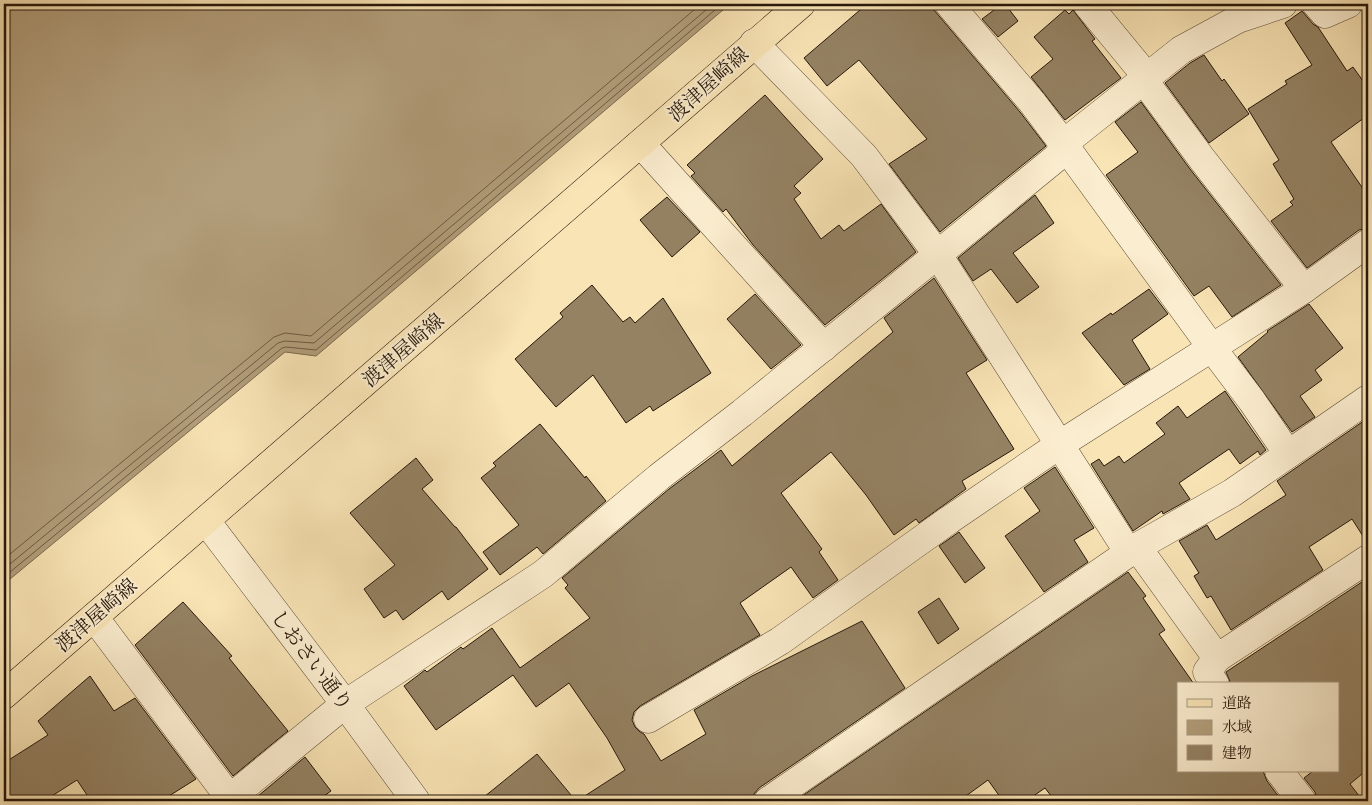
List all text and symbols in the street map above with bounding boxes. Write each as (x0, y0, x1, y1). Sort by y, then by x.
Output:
street label: 渡津屋崎線 (662, 41, 755, 128)
street label: 渡津屋崎線 (357, 307, 450, 393)
street label: 渡津屋崎線 (50, 572, 143, 658)
street label: しおさい通り (265, 604, 358, 716)
legend (1177, 682, 1340, 772)
text: 道路 (1222, 693, 1252, 713)
text: 水域 (1222, 717, 1252, 737)
text: 建物 (1222, 743, 1252, 763)

